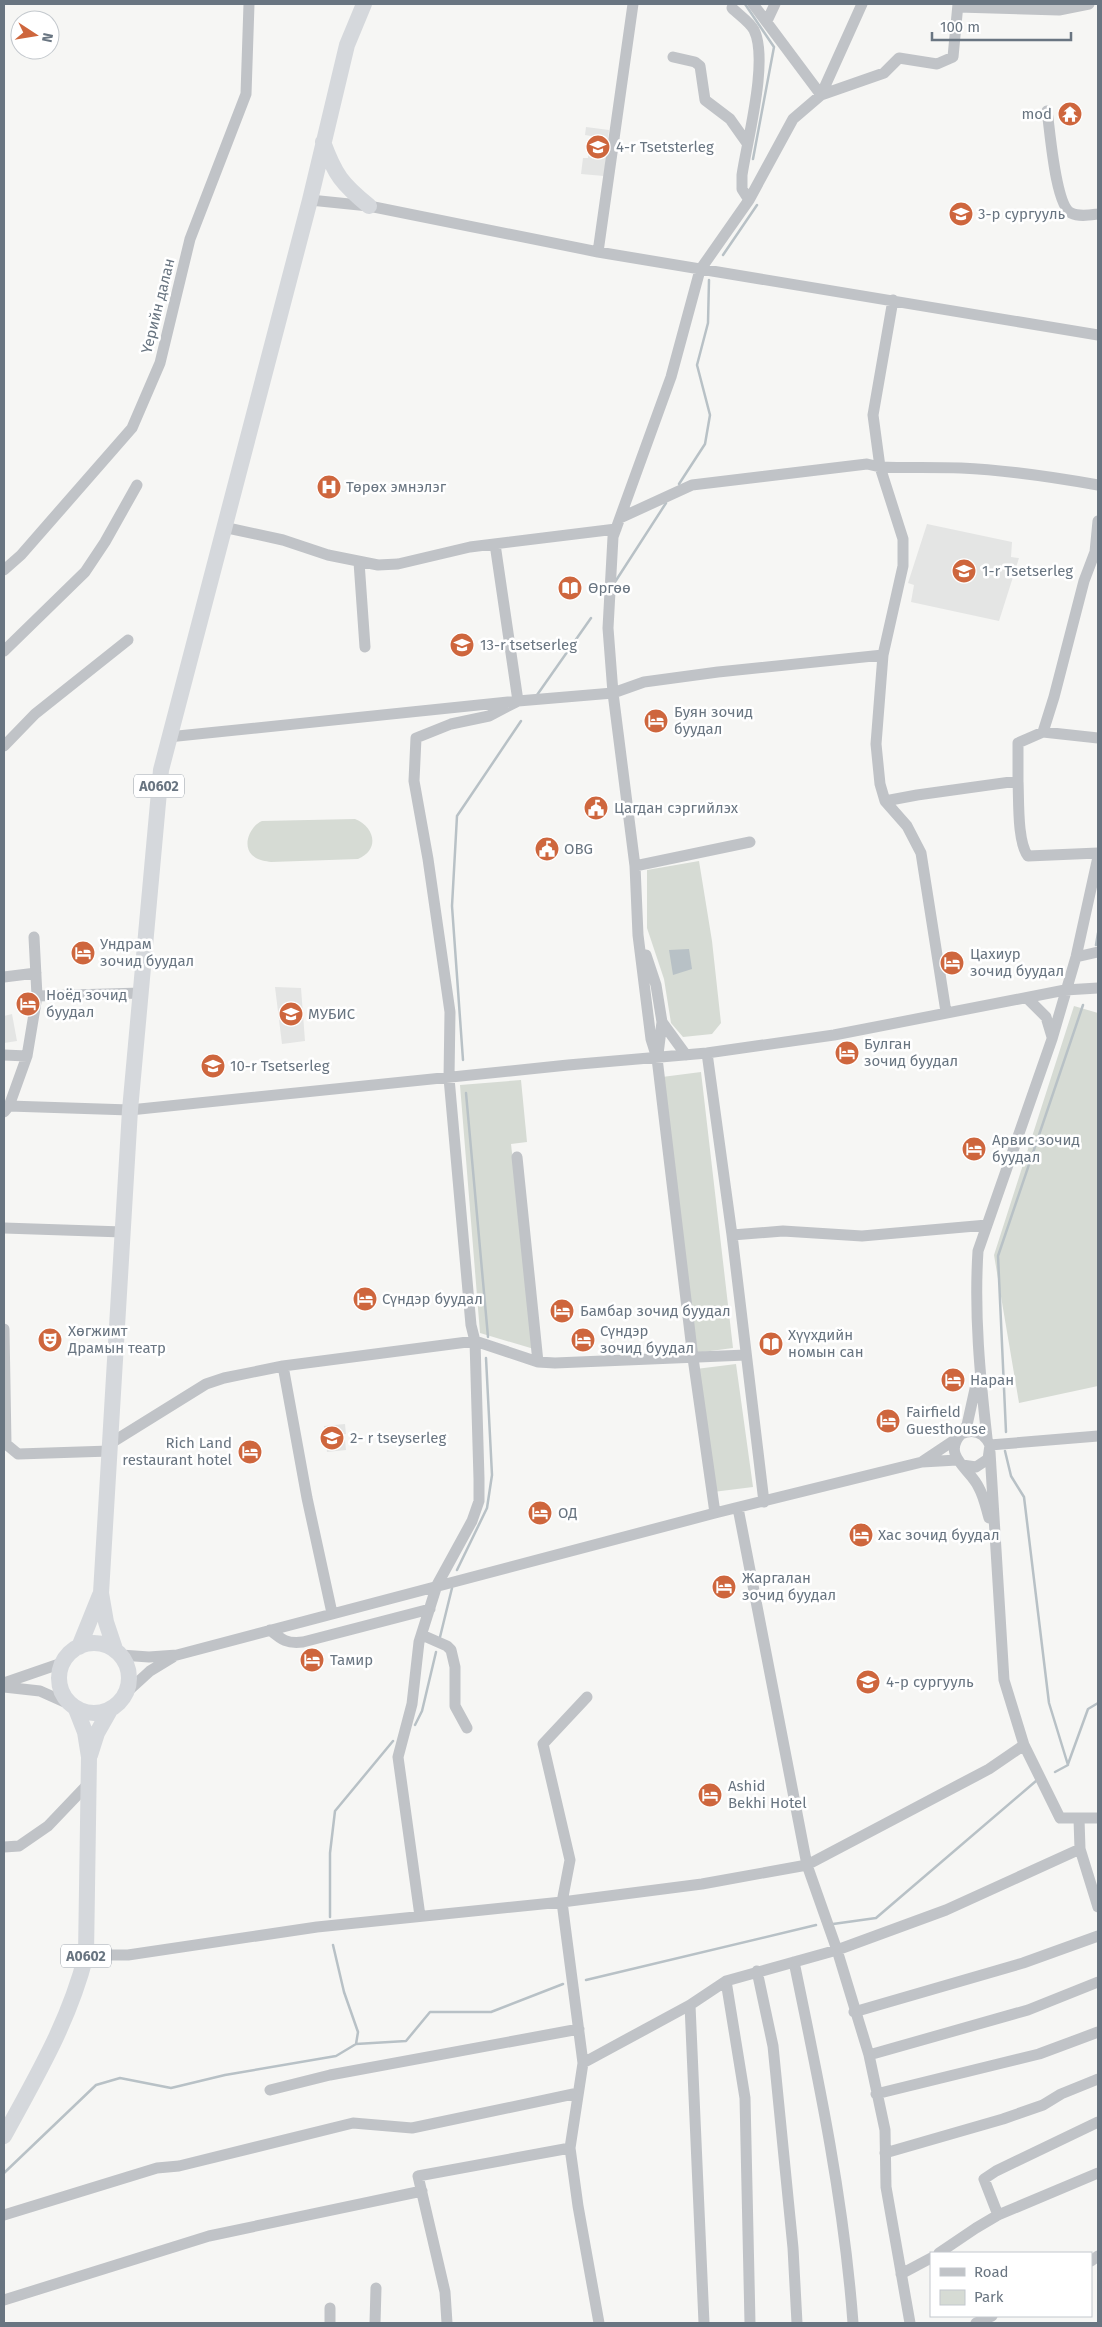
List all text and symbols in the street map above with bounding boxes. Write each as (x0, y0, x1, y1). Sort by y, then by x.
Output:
north arrow (10, 10, 60, 60)
scale bar (932, 10, 1071, 42)
text: 100 m (940, 18, 980, 36)
text: N (38, 31, 57, 44)
temple icon: mod (1057, 101, 1083, 127)
place label: mod (1021, 105, 1052, 123)
school or university icon: 4-r Tsetsterleg (585, 134, 611, 160)
place label: 4-r Tsetsterleg (616, 138, 714, 156)
school or university icon: 3-р сургууль (948, 201, 974, 227)
place label: 3-р сургууль (978, 205, 1066, 223)
street label: Үерийн далан (137, 256, 179, 356)
hospital icon: Төрөх эмнэлэг (316, 474, 342, 500)
place label: Төрөх эмнэлэг (346, 478, 447, 496)
school or university icon: 1-r Tsetserleg (951, 558, 977, 584)
place label: 1-r Tsetserleg (982, 562, 1073, 580)
library icon: Өргөө (557, 575, 583, 601)
place label: Өргөө (588, 579, 631, 597)
school or university icon: 13-r tsetserleg (449, 632, 475, 658)
place label: 13-r tsetserleg (480, 636, 577, 654)
place label: Буян зочид буудал (674, 703, 753, 738)
hotel icon: Буян зочид буудал (643, 708, 669, 734)
road number: A0602 (134, 774, 184, 798)
public building icon: Цагдан сэргийлэх (583, 795, 609, 821)
place label: Цагдан сэргийлэх (614, 799, 739, 817)
public building icon: OBG (534, 836, 560, 862)
place label: OBG (564, 840, 593, 858)
place label: Ундрам зочид буудал (100, 935, 194, 970)
hotel icon: Ундрам зочид буудал (70, 940, 96, 966)
place label: Цахиур зочид буудал (970, 945, 1064, 980)
hotel icon: Цахиур зочид буудал (939, 950, 965, 976)
place label: Ноёд зочид буудал (46, 986, 127, 1021)
hotel icon: Ноёд зочид буудал (15, 991, 41, 1017)
school or university icon: МУБИС (278, 1001, 304, 1027)
place label: МУБИС (308, 1005, 356, 1023)
place label: Булган зочид буудал (864, 1035, 958, 1070)
hotel icon: Булган зочид буудал (834, 1040, 860, 1066)
school or university icon: 10-r Tsetserleg (200, 1053, 226, 1079)
place label: 10-r Tsetserleg (230, 1057, 330, 1075)
place label: Арвис зочид буудал (992, 1131, 1080, 1166)
hotel icon: Арвис зочид буудал (961, 1136, 987, 1162)
hotel icon: Сүндэр буудал (352, 1286, 378, 1312)
place label: Сүндэр буудал (382, 1290, 483, 1308)
hotel icon: Бамбар зочид буудал (549, 1298, 575, 1324)
place label: Бамбар зочид буудал (580, 1302, 731, 1320)
place label: Хөгжимт Драмын театр (67, 1322, 166, 1357)
place label: Сүндэр зочид буудал (600, 1322, 694, 1357)
place label: Хүүхдийн номын сан (788, 1326, 864, 1361)
theatre icon: Хөгжимт Драмын театр (37, 1327, 63, 1353)
hotel icon: Сүндэр зочид буудал (570, 1327, 596, 1353)
library icon: Хүүхдийн номын сан (758, 1331, 784, 1357)
hotel icon: Наран (940, 1367, 966, 1393)
place label: Наран (970, 1371, 1014, 1389)
place label: Fairfield Guesthouse (906, 1403, 986, 1438)
hotel icon: Fairfield Guesthouse (875, 1408, 901, 1434)
school or university icon: 2- r tseyserleg (319, 1425, 345, 1451)
place label: 2- r tseyserleg (350, 1429, 446, 1447)
place label: Rich Land restaurant hotel (122, 1434, 233, 1469)
hotel icon: Rich Land restaurant hotel (237, 1439, 263, 1465)
hotel icon: ОД (527, 1500, 553, 1526)
place label: ОД (558, 1504, 577, 1522)
hotel icon: Хас зочид буудал (848, 1522, 874, 1548)
place label: Хас зочид буудал (878, 1526, 1000, 1544)
place label: Жаргалан зочид буудал (742, 1569, 836, 1604)
hotel icon: Жаргалан зочид буудал (711, 1574, 737, 1600)
hotel icon: Тамир (299, 1647, 325, 1673)
place label: Тамир (330, 1651, 373, 1669)
school or university icon: 4-р сургууль (855, 1669, 881, 1695)
place label: 4-р сургууль (886, 1673, 974, 1691)
place label: Ashid Bekhi Hotel (728, 1777, 807, 1812)
hotel icon: Ashid Bekhi Hotel (697, 1782, 723, 1808)
road number: A0602 (61, 1944, 111, 1968)
legend (930, 2252, 1092, 2317)
text: Road (974, 2263, 1009, 2281)
text: Park (974, 2288, 1004, 2306)

